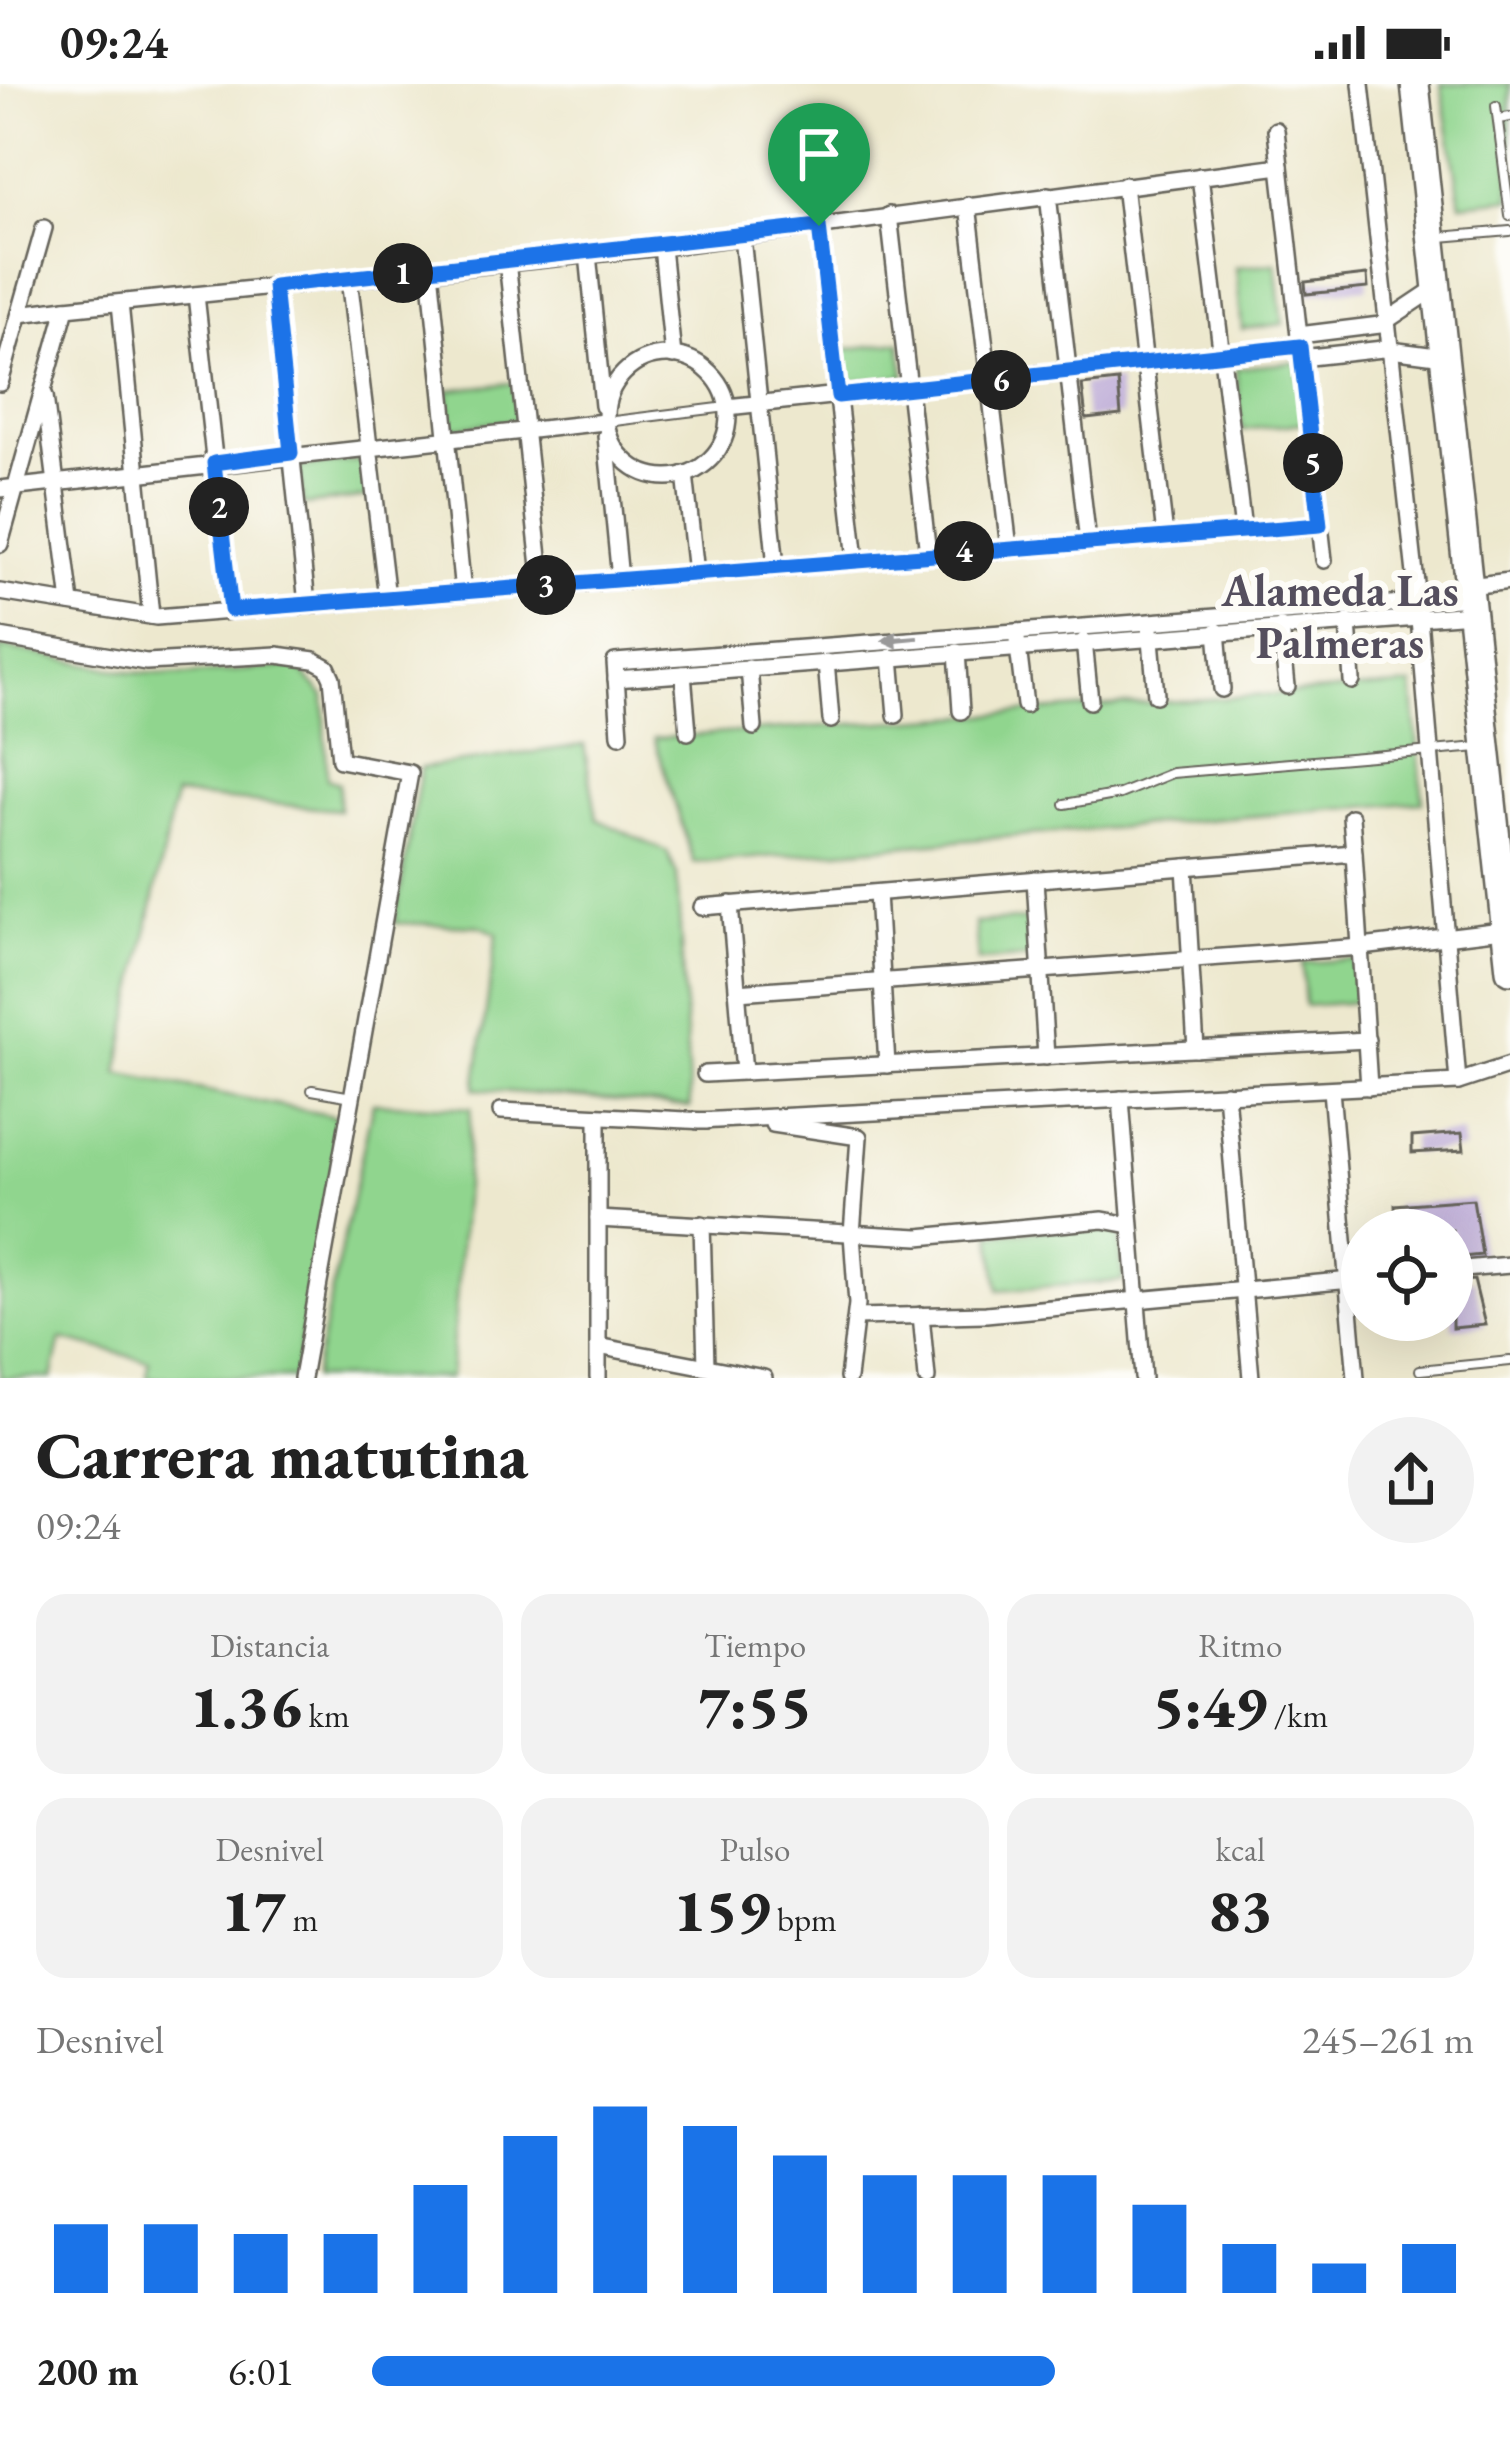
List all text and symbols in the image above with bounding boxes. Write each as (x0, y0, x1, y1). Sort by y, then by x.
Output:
text: 09:24 (60, 13, 168, 71)
pin (768, 103, 870, 226)
icon: arrive (786, 121, 852, 187)
pin: 1 (373, 243, 433, 303)
text: 1 (394, 251, 412, 294)
pin: 6 (971, 350, 1031, 410)
text: 6 (992, 358, 1010, 401)
pin: 5 (1283, 433, 1343, 493)
text: 5 (1304, 441, 1322, 484)
pin: 2 (189, 477, 249, 537)
text: 2 (210, 485, 228, 528)
pin: 4 (934, 521, 994, 581)
text: 4 (955, 529, 973, 572)
pin: 3 (516, 555, 576, 615)
district label: Alameda Las Palmeras (1220, 561, 1459, 671)
text: 3 (537, 563, 555, 606)
one-way arrow (880, 630, 918, 649)
map controls (1341, 1209, 1473, 1341)
button: locate (1341, 1209, 1473, 1341)
text: Carrera matutina (36, 1412, 528, 1498)
button: share (1348, 1417, 1474, 1543)
text: 09:24 (36, 1500, 121, 1551)
text: Distancia (210, 1624, 329, 1667)
text: Tiempo (704, 1624, 806, 1667)
text: Ritmo (1198, 1624, 1282, 1667)
text: 1.36 (190, 1667, 302, 1745)
text: 7:55 (698, 1667, 812, 1745)
text: 5:49 (1153, 1667, 1267, 1745)
text: km (302, 1694, 350, 1737)
text: /km (1267, 1694, 1328, 1737)
text: Desnivel (215, 1828, 324, 1871)
text: Pulso (720, 1828, 790, 1871)
text: kcal (1216, 1828, 1265, 1871)
text: 17 (221, 1871, 286, 1949)
text: 159 (673, 1871, 770, 1949)
text: 83 (1208, 1871, 1273, 1949)
text: m (286, 1898, 318, 1941)
text: bpm (770, 1898, 837, 1941)
text: Desnivel (36, 2014, 164, 2065)
text: 245–261 m (1302, 2014, 1474, 2065)
text: 200 m (36, 2346, 139, 2397)
text: 6:01 (228, 2346, 294, 2397)

